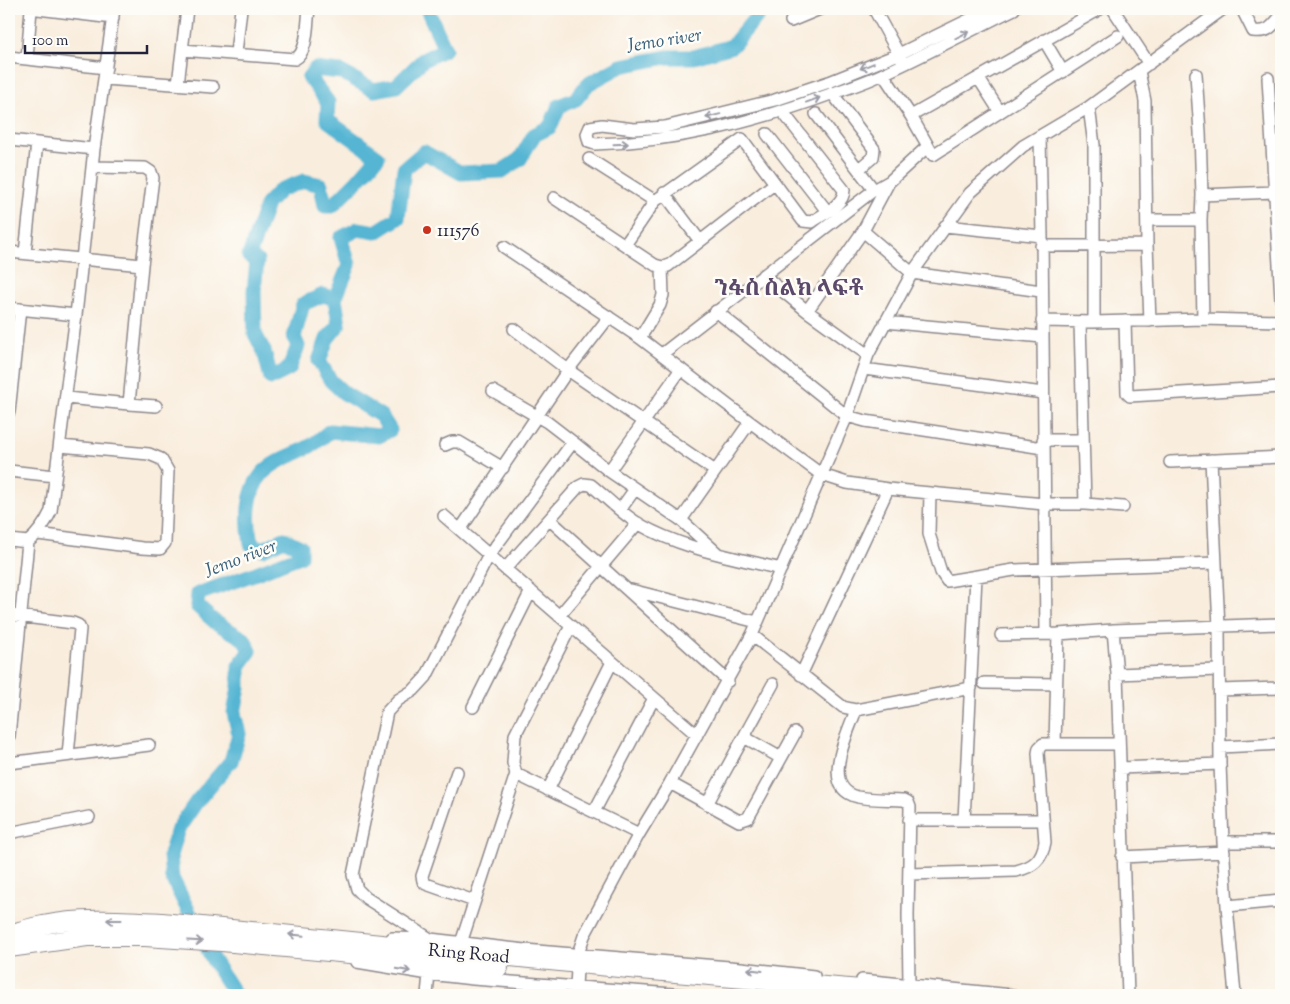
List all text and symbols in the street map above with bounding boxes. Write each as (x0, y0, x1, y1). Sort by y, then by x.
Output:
scale bar (25, 22, 148, 54)
water label: Jemo river (624, 22, 704, 61)
one-way arrow (954, 30, 969, 39)
text: 100 m (32, 31, 69, 52)
one-way arrow (860, 63, 875, 72)
one-way arrow (805, 95, 820, 104)
one-way arrow (705, 112, 721, 121)
one-way arrow (613, 139, 629, 148)
place label: 111576 (437, 219, 480, 245)
marker: 111576 (421, 224, 433, 236)
district label: ንፋስ ስልክ ላፍቶ (714, 274, 864, 306)
water label: Jemo river (200, 533, 281, 586)
one-way arrow (106, 915, 122, 925)
one-way arrow (288, 930, 304, 940)
one-way arrow (187, 936, 203, 945)
street label: Ring Road (427, 938, 511, 971)
one-way arrow (395, 965, 411, 975)
one-way arrow (747, 965, 763, 975)

